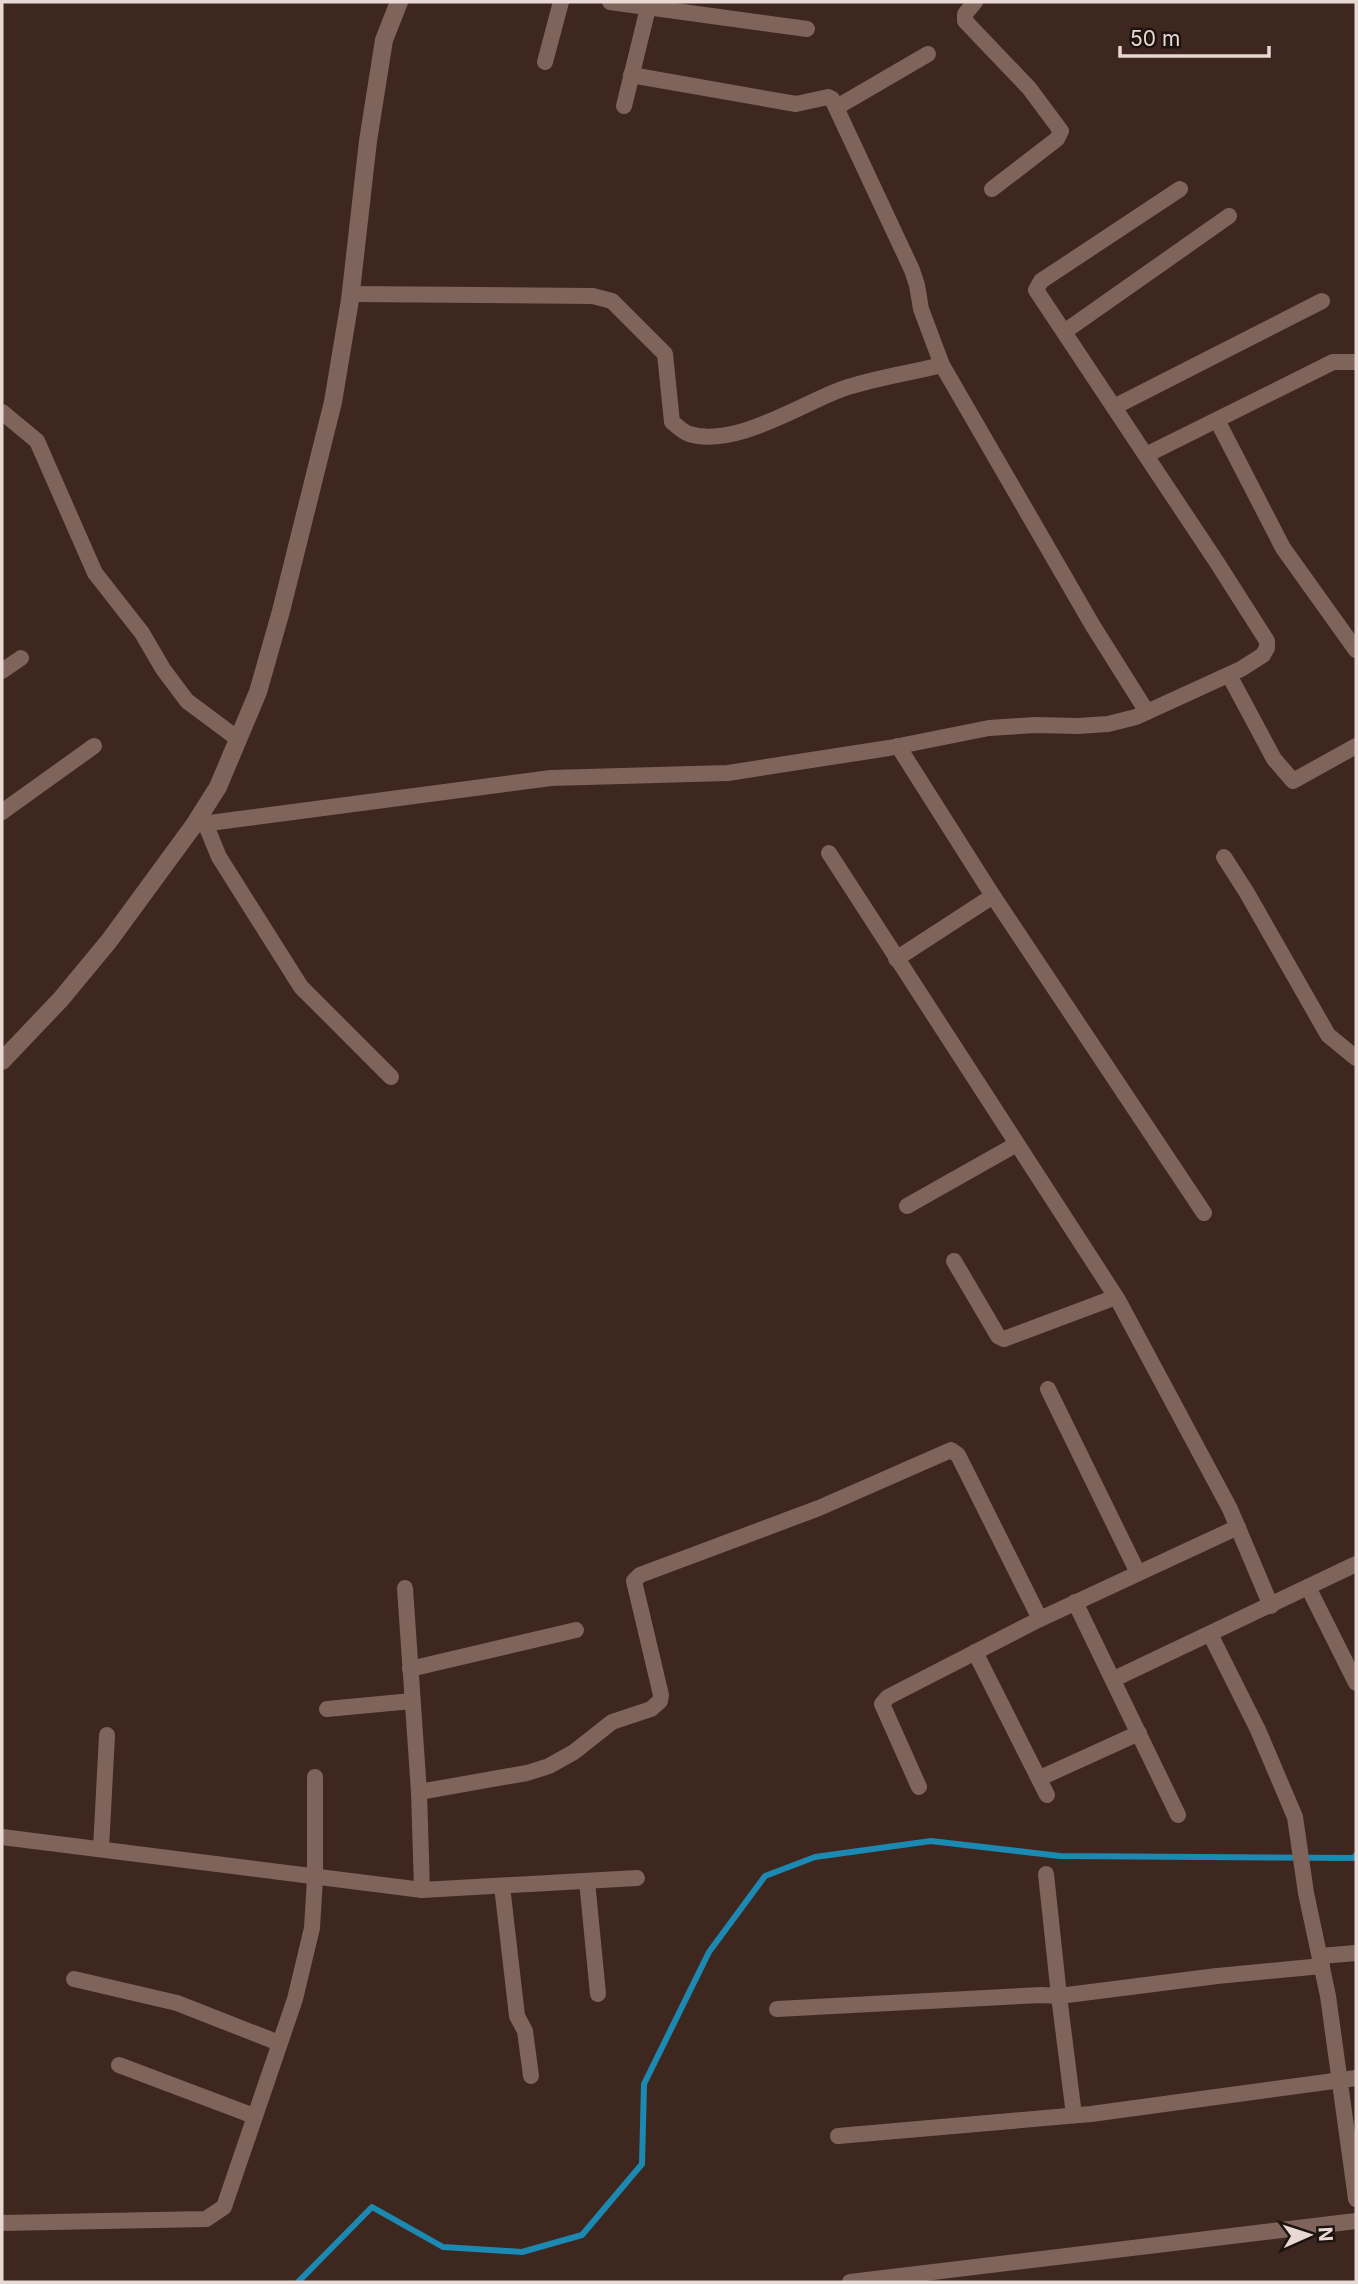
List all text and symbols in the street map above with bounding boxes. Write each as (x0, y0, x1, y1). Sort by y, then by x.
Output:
scale bar (1120, 14, 1269, 58)
text: 50 m (1130, 26, 1180, 51)
north arrow (1274, 2200, 1344, 2270)
text: N (1314, 2226, 1337, 2242)

